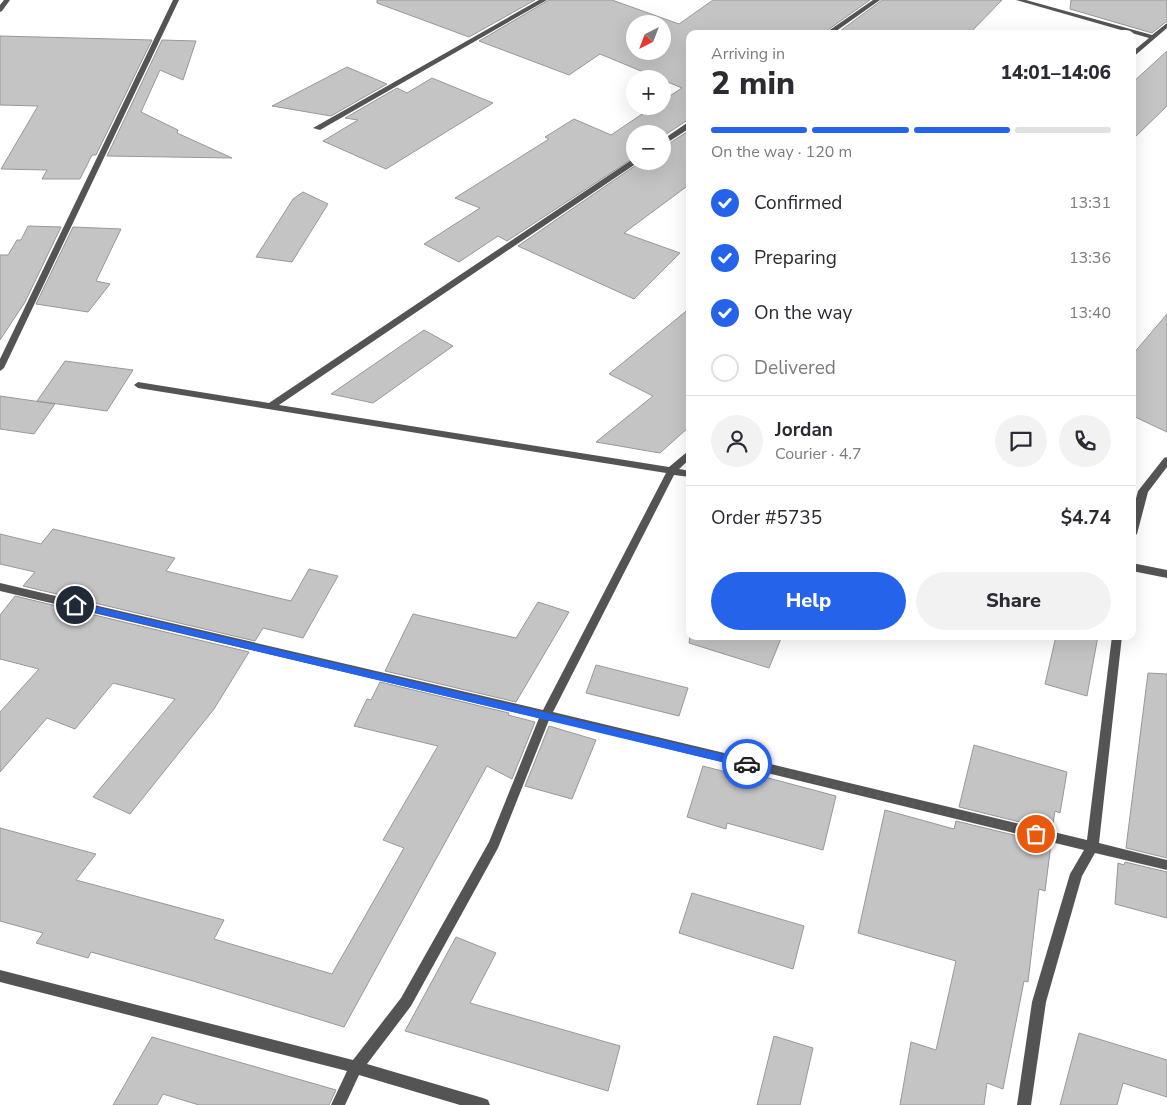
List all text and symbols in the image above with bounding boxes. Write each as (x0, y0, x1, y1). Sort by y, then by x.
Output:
north arrow (626, 15, 671, 60)
map controls (626, 15, 671, 170)
text: Arriving in (711, 43, 785, 65)
text: 14:01–14:06 (1000, 60, 1111, 86)
text: 2 min (711, 62, 795, 105)
button: + (626, 70, 671, 115)
button: − (626, 125, 671, 170)
text: On the way · 120 m (711, 141, 852, 163)
icon: check (711, 189, 739, 217)
text: Confirmed (754, 190, 842, 216)
text: 13:31 (1069, 192, 1111, 214)
icon: check (711, 244, 739, 272)
text: Preparing (754, 245, 837, 271)
text: 13:36 (1069, 247, 1111, 269)
icon: check (711, 299, 739, 327)
text: On the way (754, 300, 852, 326)
text: 13:40 (1069, 302, 1111, 324)
text: Delivered (754, 355, 836, 381)
button: person (711, 415, 763, 467)
button: chat (995, 415, 1047, 467)
button: phone (1059, 415, 1111, 467)
text: Jordan (775, 417, 833, 443)
text: Courier · 4.7 (775, 443, 861, 465)
text: Order #5735 (711, 505, 822, 531)
text: $4.74 (1061, 505, 1111, 531)
button: Help (711, 572, 906, 630)
button: Share (916, 572, 1111, 630)
pin (54, 584, 96, 626)
icon: home (61, 591, 89, 619)
courier (722, 739, 772, 789)
icon: car (733, 750, 761, 778)
pin (1015, 813, 1057, 855)
icon: bag (1022, 820, 1050, 848)

